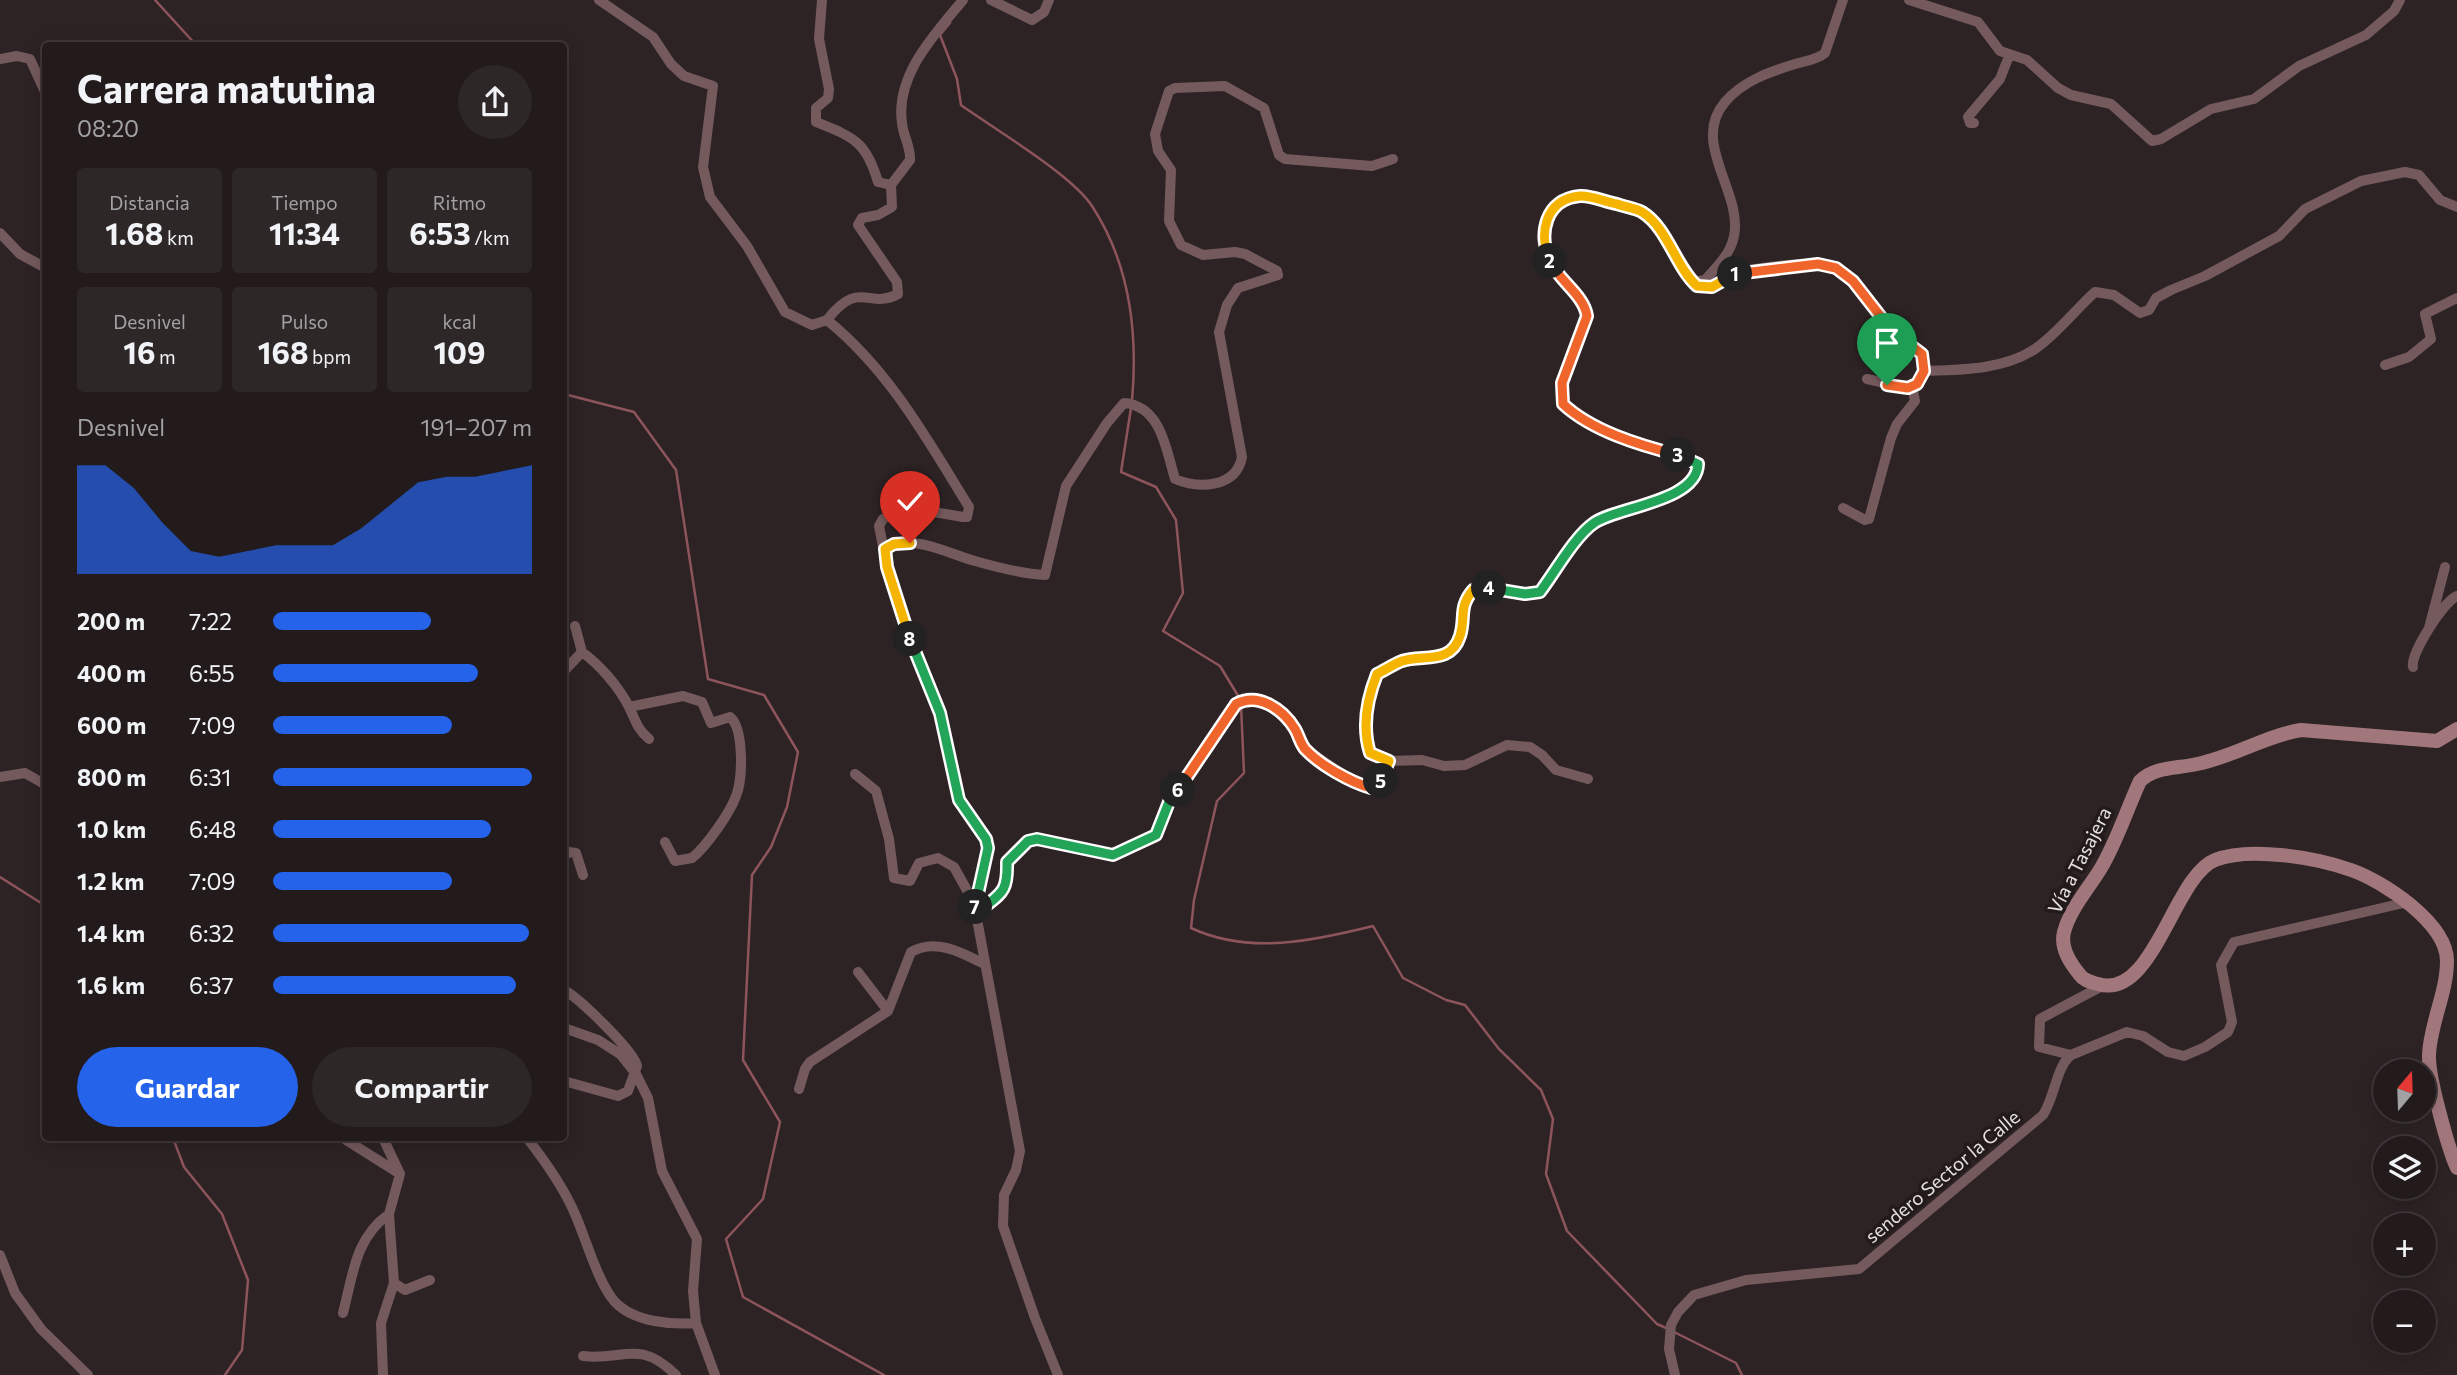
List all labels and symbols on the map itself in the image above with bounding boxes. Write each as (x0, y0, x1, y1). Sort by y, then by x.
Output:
pin: 2 (1532, 244, 1568, 278)
pin: 1 (1718, 256, 1752, 292)
pin (1857, 313, 1917, 385)
pin: 3 (1660, 438, 1696, 472)
pin (880, 471, 940, 543)
pin: 4 (1472, 570, 1506, 606)
pin: 8 (892, 622, 928, 656)
pin: 5 (1364, 764, 1398, 798)
pin: 6 (1160, 772, 1196, 808)
street label: Vía a Tasajera (2042, 803, 2116, 917)
pin: 7 (958, 890, 992, 925)
north arrow (2373, 1059, 2436, 1122)
street label: sendero Sector la Calle (1860, 1105, 2024, 1247)

